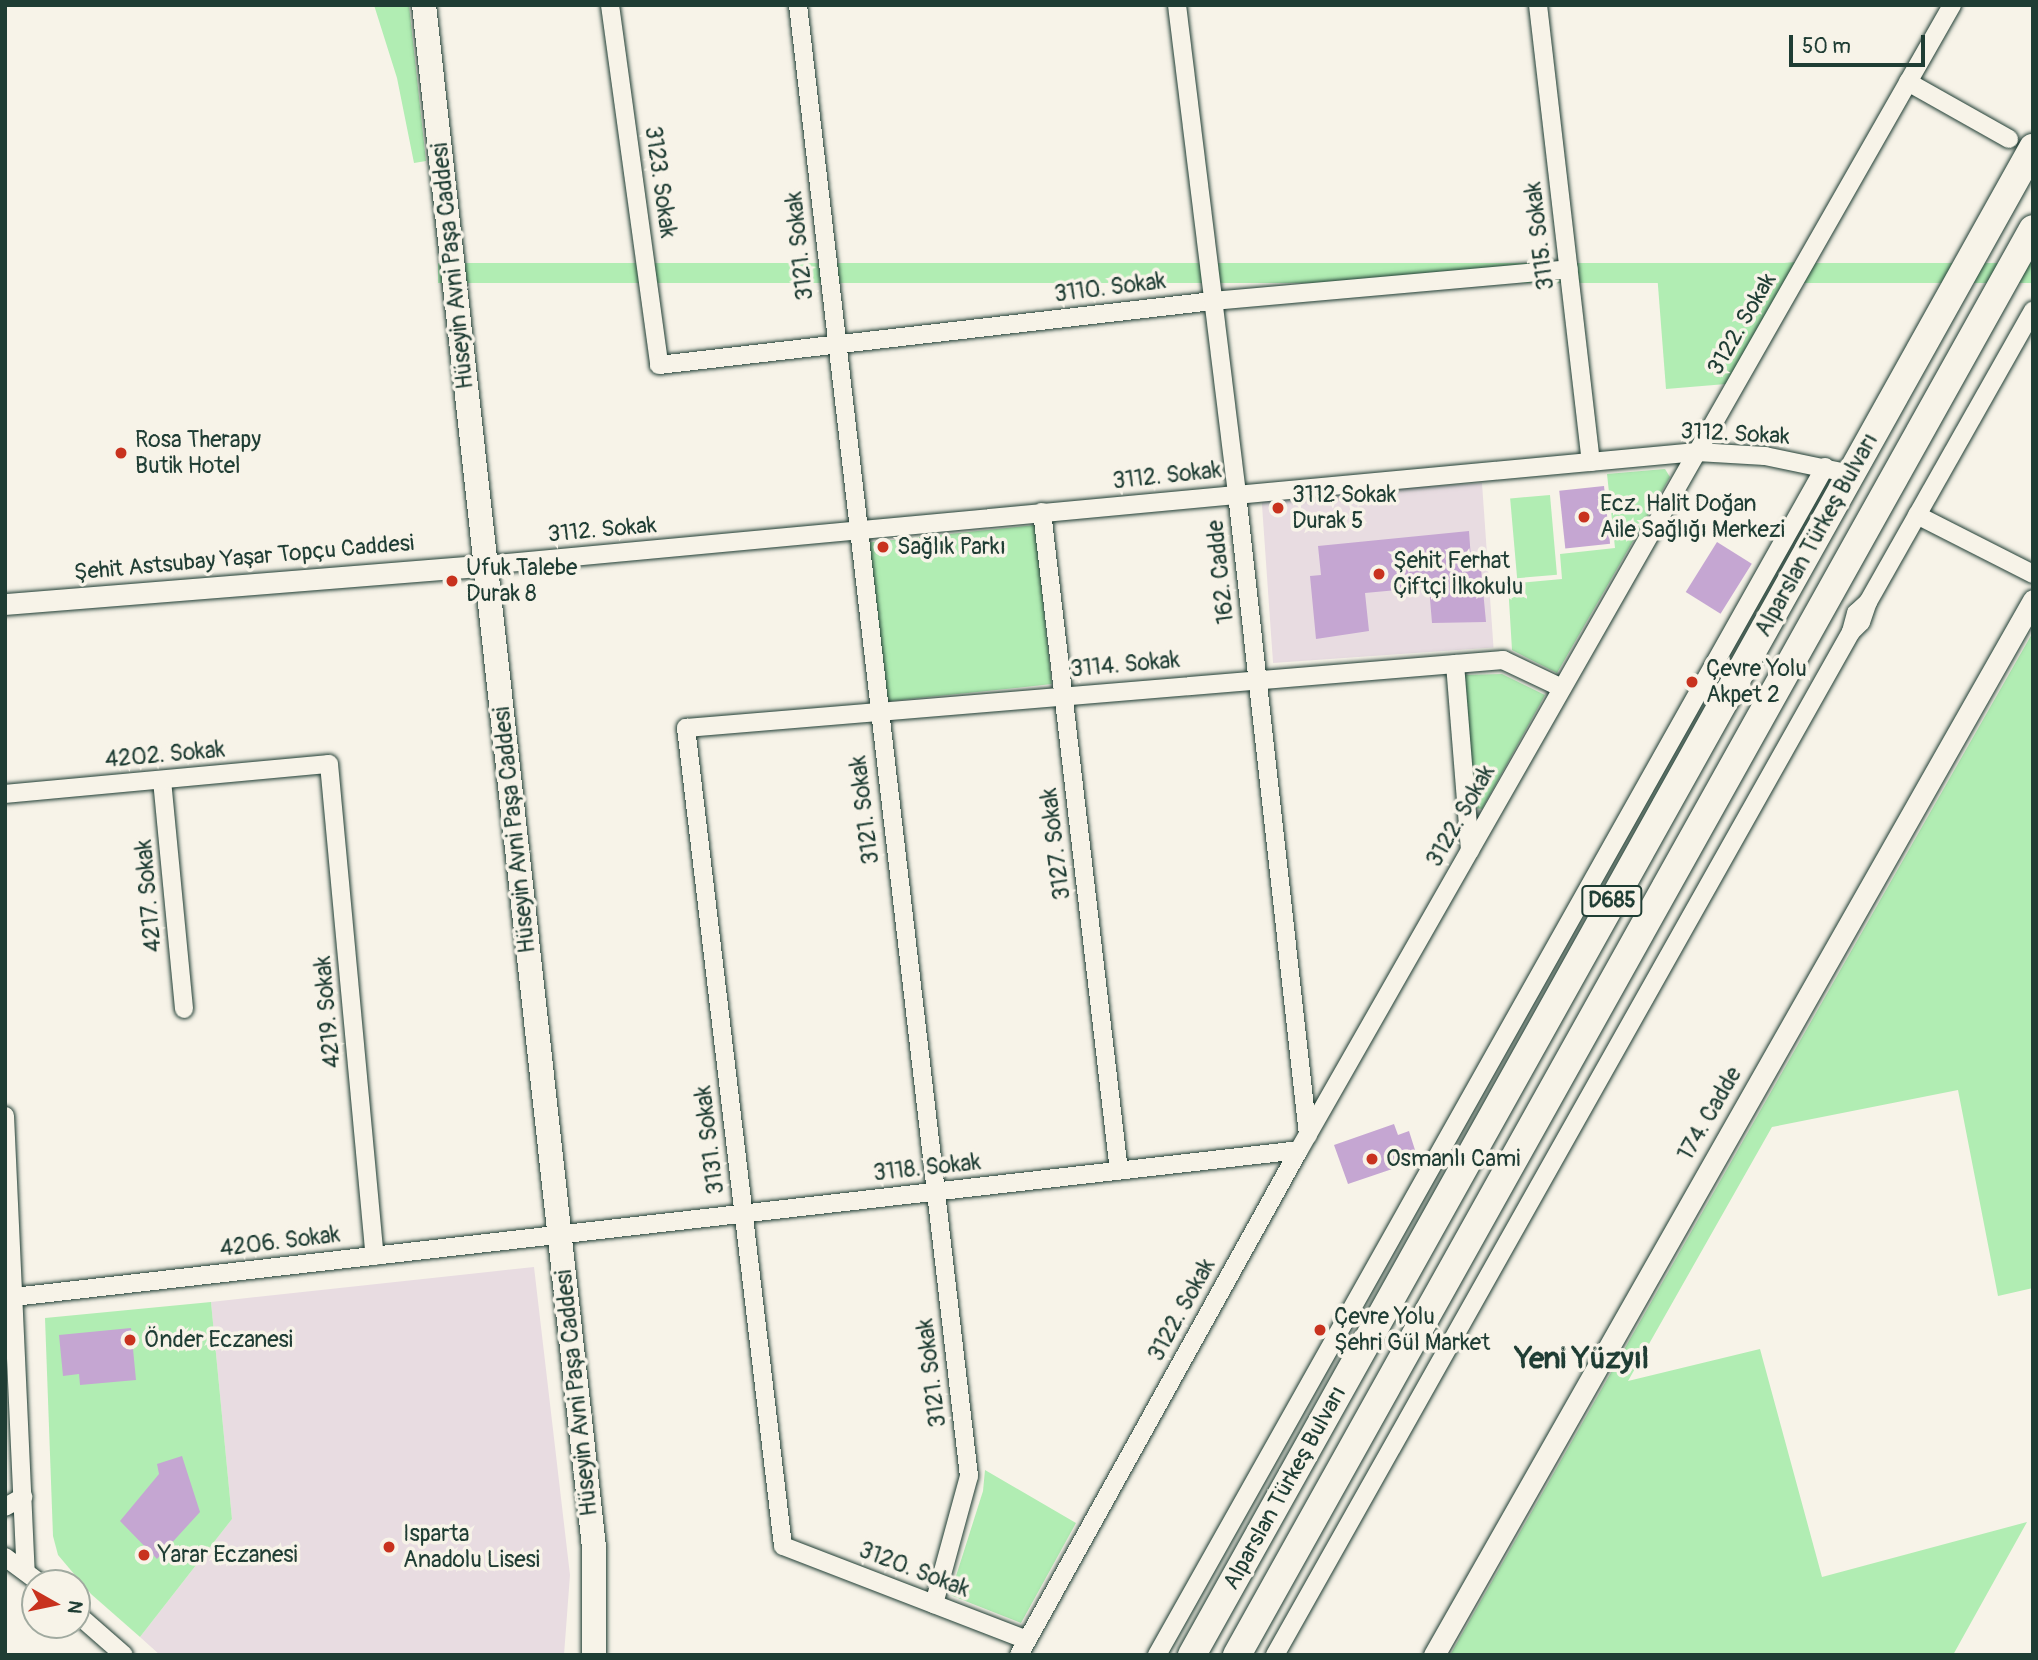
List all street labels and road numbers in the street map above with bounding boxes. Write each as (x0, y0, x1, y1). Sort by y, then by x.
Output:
street label: 3123. Sokak (639, 124, 681, 240)
street label: Hüseyin Avni Paşa Caddesi (426, 141, 480, 391)
street label: 3115. Sokak (1520, 180, 1560, 292)
street label: 3121. Sokak (781, 190, 819, 302)
street label: 3110. Sokak (1053, 267, 1167, 309)
street label: 3122. Sokak (1702, 268, 1782, 380)
street label: 3112. Sokak (1680, 417, 1790, 451)
street label: Alparslan Türkeş Bulvarı (1750, 428, 1884, 642)
street label: 3112. Sokak (1111, 457, 1223, 495)
street label: 3112. Sokak (546, 511, 658, 549)
street label: 162. Cadde (1202, 519, 1240, 625)
street label: Şehit Astsubay Yaşar Topçu Caddesi (73, 529, 415, 587)
street label: 3114. Sokak (1069, 646, 1181, 684)
street label: Hüseyin Avni Paşa Caddesi (488, 705, 542, 955)
street label: 4202. Sokak (104, 736, 226, 774)
street label: 3121. Sokak (845, 754, 885, 866)
street label: 3122. Sokak (1421, 760, 1501, 872)
street label: 3127. Sokak (1035, 786, 1077, 902)
street label: 4217. Sokak (130, 839, 168, 953)
road number: D685 (1580, 884, 1644, 918)
street label: 4219. Sokak (309, 955, 347, 1069)
street label: 174. Cadde (1672, 1062, 1748, 1166)
street label: 3131. Sokak (690, 1084, 730, 1196)
street label: 3118. Sokak (872, 1149, 982, 1187)
street label: 4206. Sokak (218, 1221, 342, 1263)
street label: 3122. Sokak (1142, 1254, 1222, 1366)
street label: Hüseyin Avni Paşa Caddesi (550, 1268, 604, 1518)
street label: 3121. Sokak (912, 1317, 952, 1429)
street label: Alparslan Türkeş Bulvarı (1218, 1381, 1352, 1595)
street label: 3120. Sokak (855, 1536, 973, 1604)

